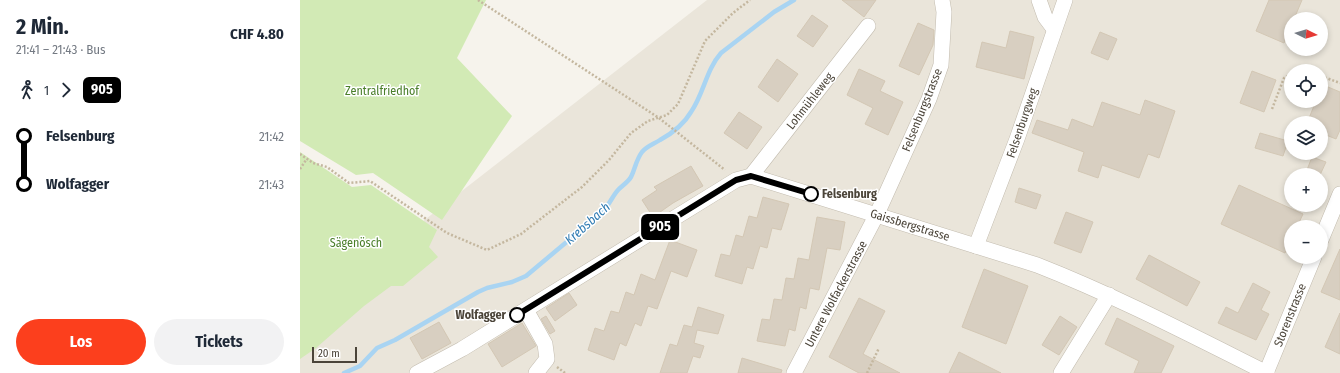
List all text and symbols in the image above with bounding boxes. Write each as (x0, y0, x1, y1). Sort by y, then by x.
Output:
north arrow (1284, 12, 1328, 56)
map controls (1284, 12, 1328, 264)
text: 2 Min. (16, 13, 69, 40)
text: CHF 4.80 (230, 25, 284, 43)
text: 21:41 – 21:43 · Bus (16, 42, 106, 57)
button: locate (1284, 64, 1328, 108)
street label: Felsenburgstrasse (899, 66, 945, 154)
street label: Lohmühleweg (784, 70, 837, 132)
icon: walk (16, 79, 38, 101)
icon: forward (55, 79, 77, 101)
text: 905 (91, 81, 113, 98)
text: 1 (44, 83, 49, 98)
park label: Zentralfriedhof (345, 84, 420, 98)
street label: Felsenburgweg (1003, 86, 1041, 160)
button: layers (1284, 116, 1328, 160)
text: Felsenburg (46, 127, 115, 145)
text: 21:42 (259, 129, 284, 144)
button: + (1284, 168, 1328, 212)
text: Wolfagger (46, 175, 109, 193)
text: 21:43 (259, 177, 284, 192)
marker: Felsenburg (803, 186, 819, 202)
place label: Felsenburg (822, 187, 877, 201)
water label: Krebsbach (562, 199, 613, 248)
street label: Gaissbergstrasse (868, 206, 952, 244)
line badge: 905 (637, 214, 683, 240)
text: 905 (649, 218, 671, 235)
button: − (1284, 220, 1328, 264)
park label: Sägenösch (330, 236, 382, 250)
street label: Untere Wolfackerstrasse (802, 238, 870, 350)
street label: Storenstrasse (1271, 281, 1309, 349)
marker: Wolfagger (509, 307, 525, 323)
place label: Wolfagger (456, 308, 507, 322)
button: Los (16, 319, 146, 365)
button: Tickets (154, 319, 284, 365)
scale bar (312, 345, 357, 364)
text: 20 m (318, 347, 340, 360)

